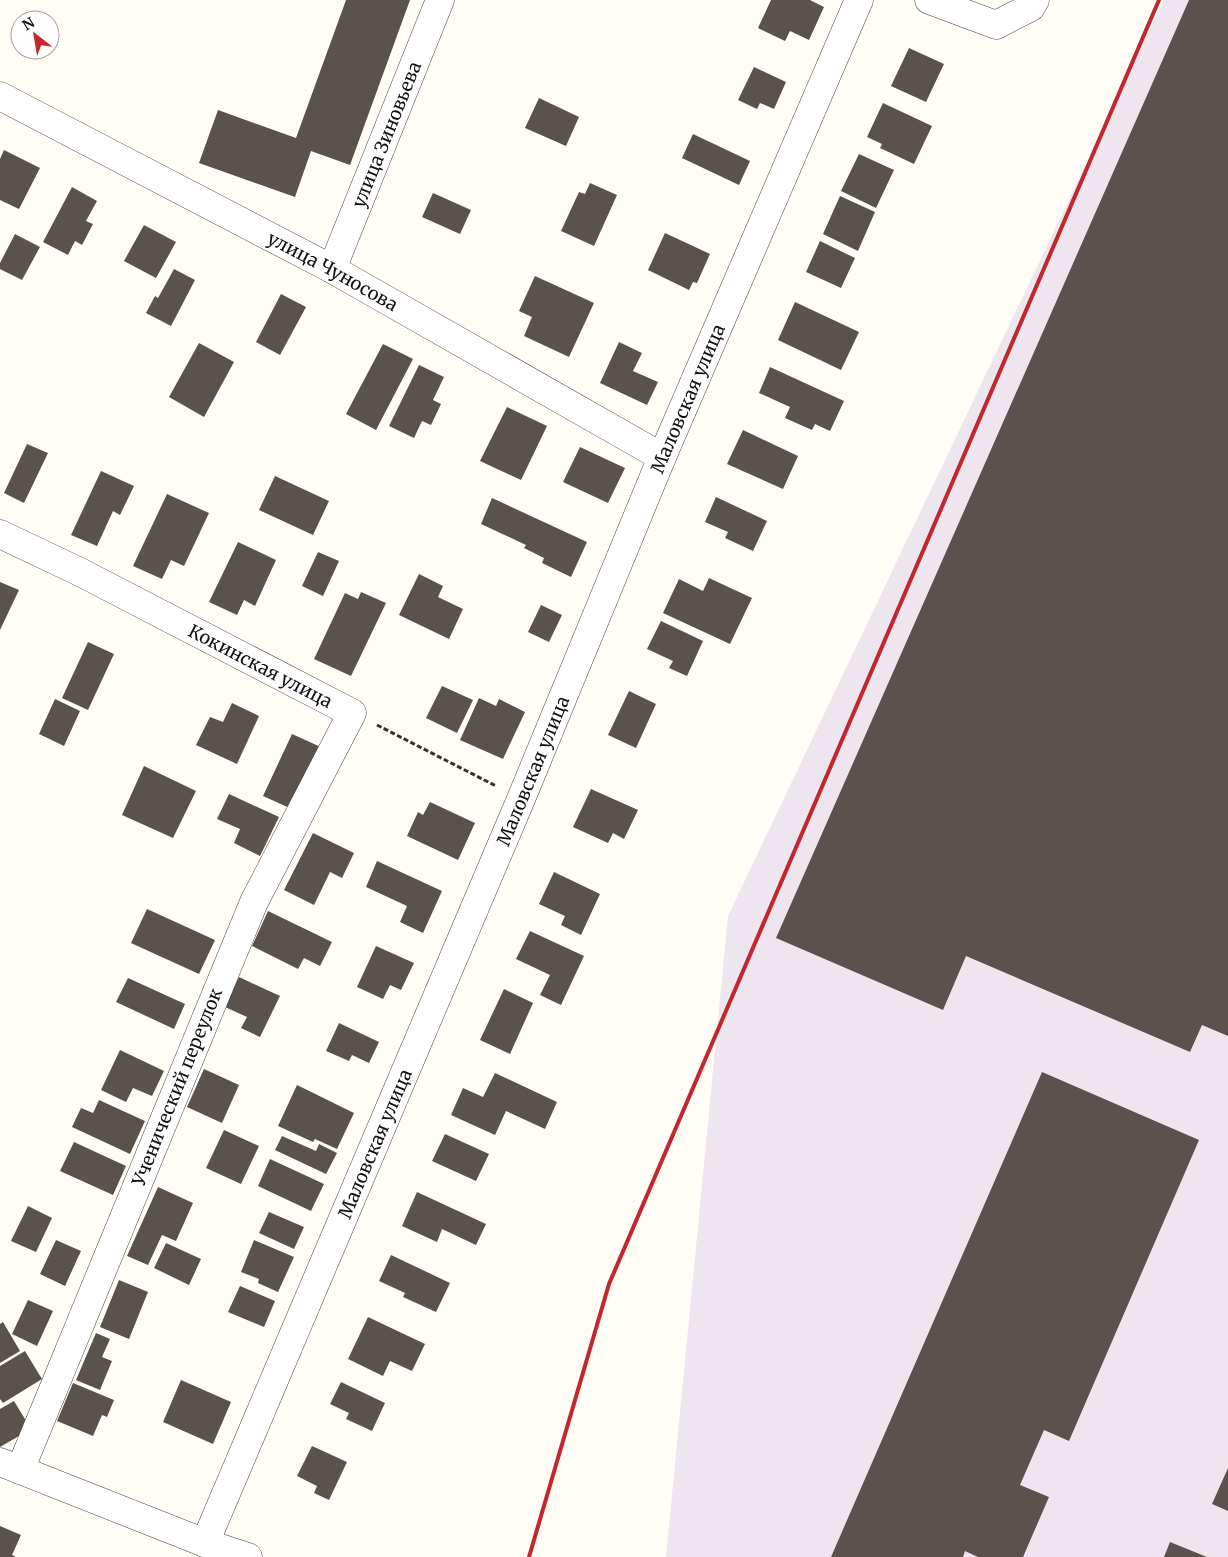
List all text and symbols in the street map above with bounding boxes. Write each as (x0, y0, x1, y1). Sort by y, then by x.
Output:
north arrow (10, 10, 60, 60)
text: N (19, 13, 38, 34)
street label: улица Зиновьева (346, 58, 426, 211)
street label: улица Чуносова (264, 226, 403, 316)
street label: Маловская улица (645, 320, 730, 476)
street label: Кокинская улица (185, 619, 337, 713)
street label: Маловская улица (491, 692, 574, 849)
street label: Ученический переулок (126, 984, 227, 1190)
street label: Маловская улица (333, 1065, 417, 1222)

